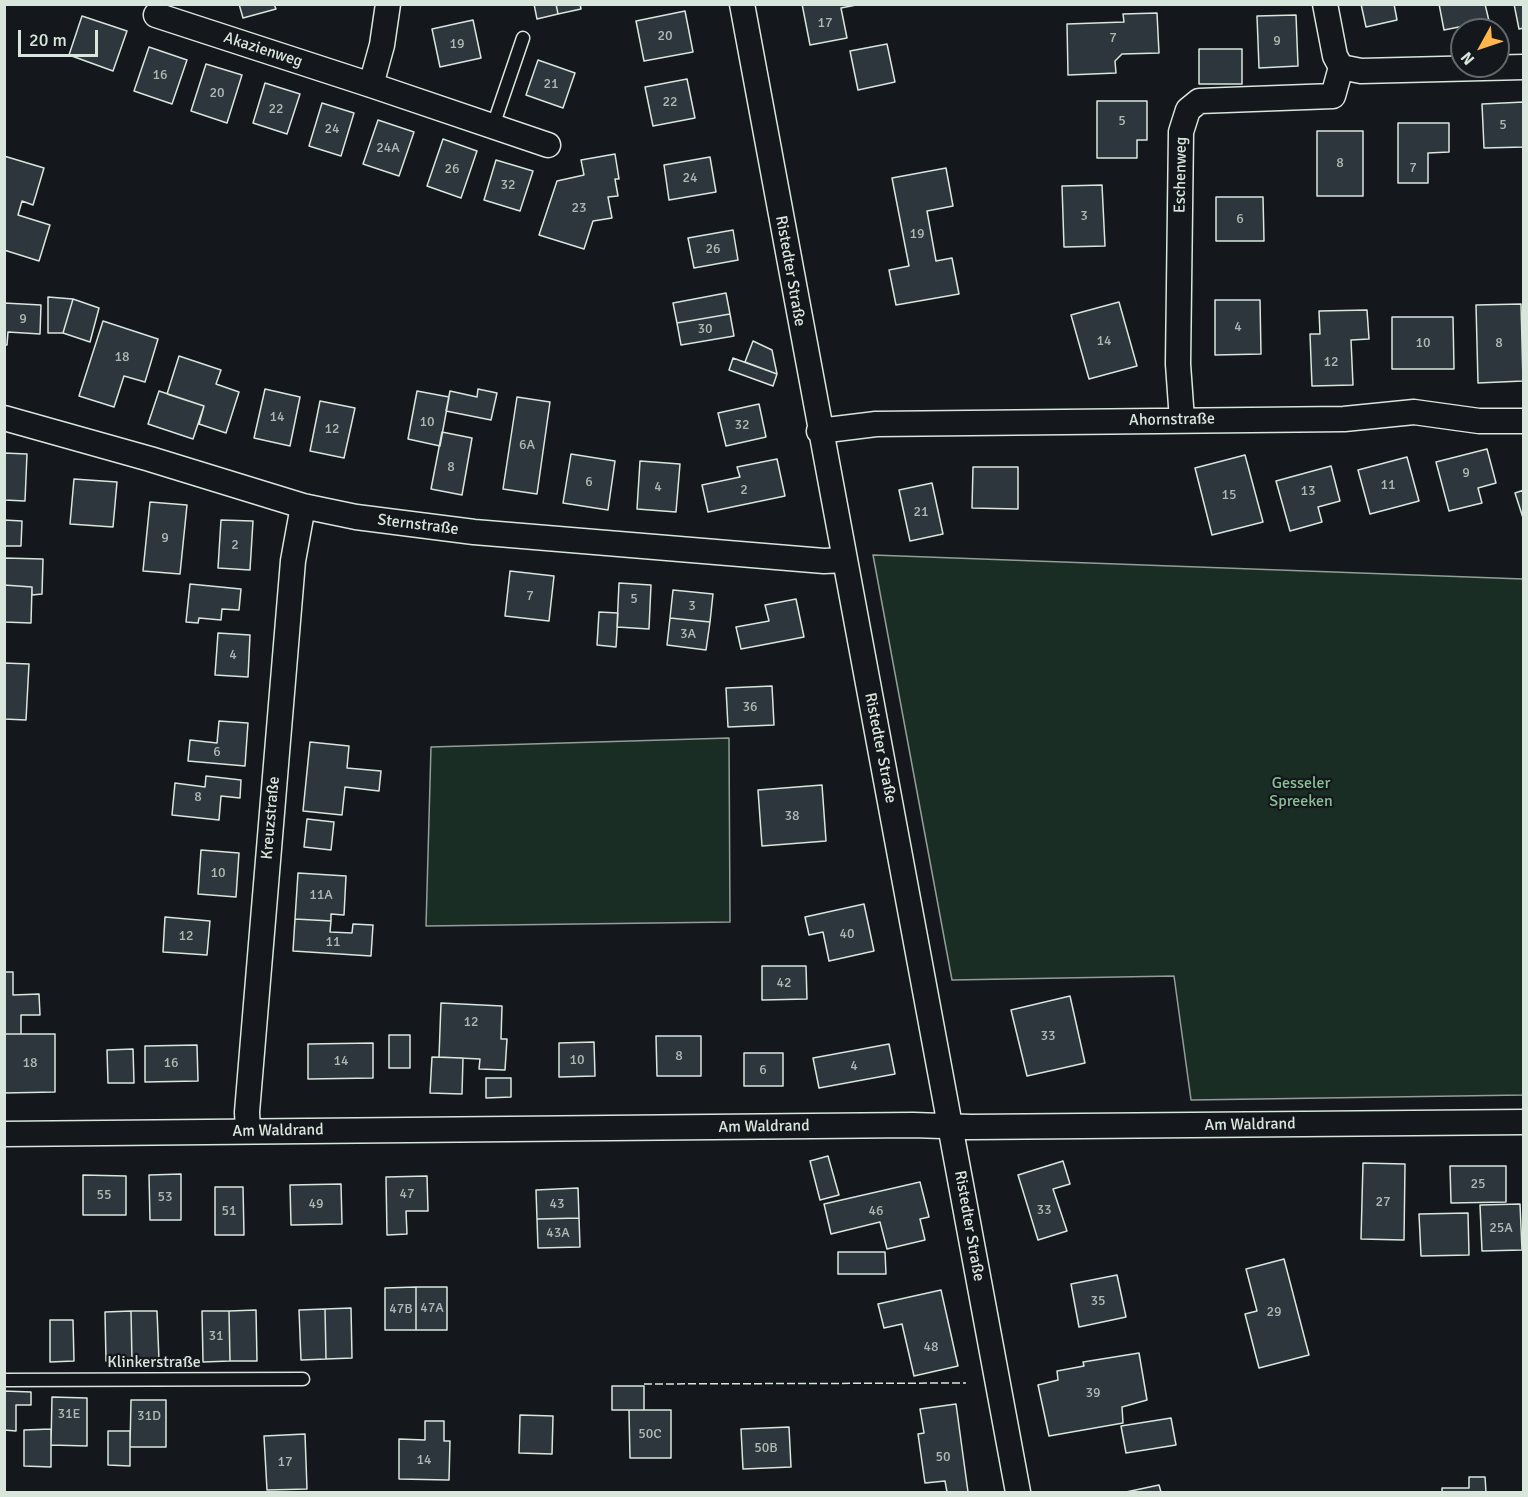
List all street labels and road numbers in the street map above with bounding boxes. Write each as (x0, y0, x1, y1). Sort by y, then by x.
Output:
street label: Akazienweg (221, 28, 305, 72)
street label: Eschenweg (1171, 137, 1191, 213)
street label: Ristedter Straße (771, 214, 809, 328)
street label: Ahornstraße (1129, 410, 1215, 430)
street label: Sternstraße (376, 511, 460, 539)
street label: Ristedter Straße (860, 691, 900, 805)
street label: Kreuzstraße (258, 776, 284, 860)
street label: Am Waldrand (1204, 1115, 1296, 1135)
street label: Am Waldrand (718, 1117, 810, 1137)
street label: Am Waldrand (232, 1121, 324, 1141)
street label: Ristedter Straße (950, 1169, 988, 1283)
street label: Klinkerstraße (107, 1353, 201, 1373)

